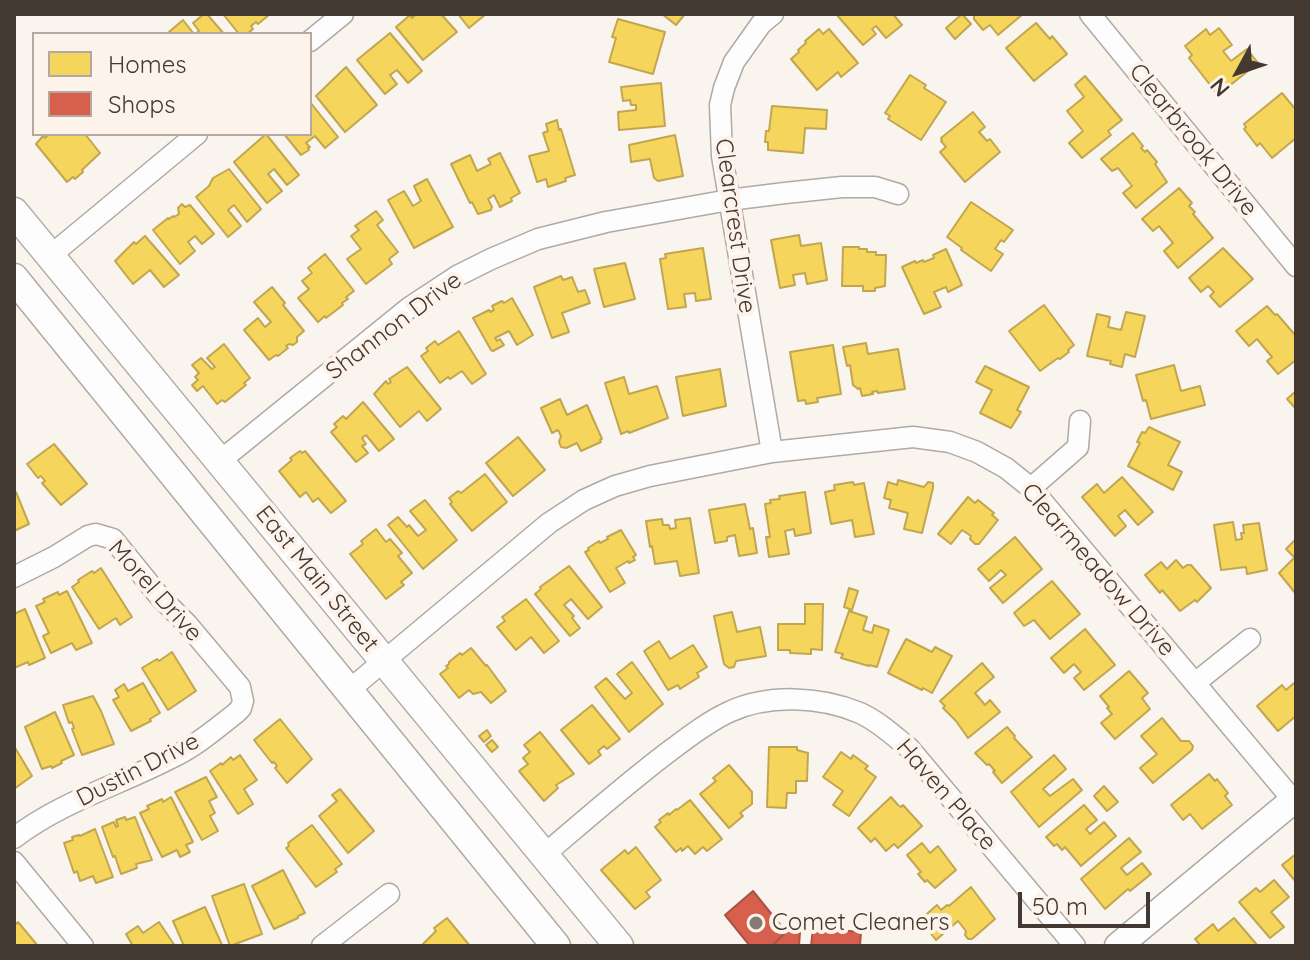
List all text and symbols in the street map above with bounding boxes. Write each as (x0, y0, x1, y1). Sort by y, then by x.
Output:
legend (32, 32, 312, 136)
north arrow (1198, 32, 1278, 112)
text: Homes (108, 49, 186, 79)
street label: Clearbrook Drive (1123, 58, 1263, 222)
text: N (1204, 72, 1236, 103)
text: Shops (108, 89, 175, 119)
street label: Clearcrest Drive (708, 137, 762, 315)
street label: Shannon Drive (321, 266, 467, 386)
street label: Clearmeadow Drive (1015, 478, 1181, 662)
street label: East Main Street (249, 500, 385, 658)
street label: Morel Drive (102, 534, 208, 648)
street label: Dustin Drive (72, 727, 204, 813)
street label: Haven Place (890, 733, 1002, 857)
scale bar (1022, 876, 1154, 926)
text: 50 m (1032, 891, 1088, 921)
place label: Comet Cleaners (772, 909, 949, 937)
marker: Comet Cleaners (747, 914, 765, 932)

